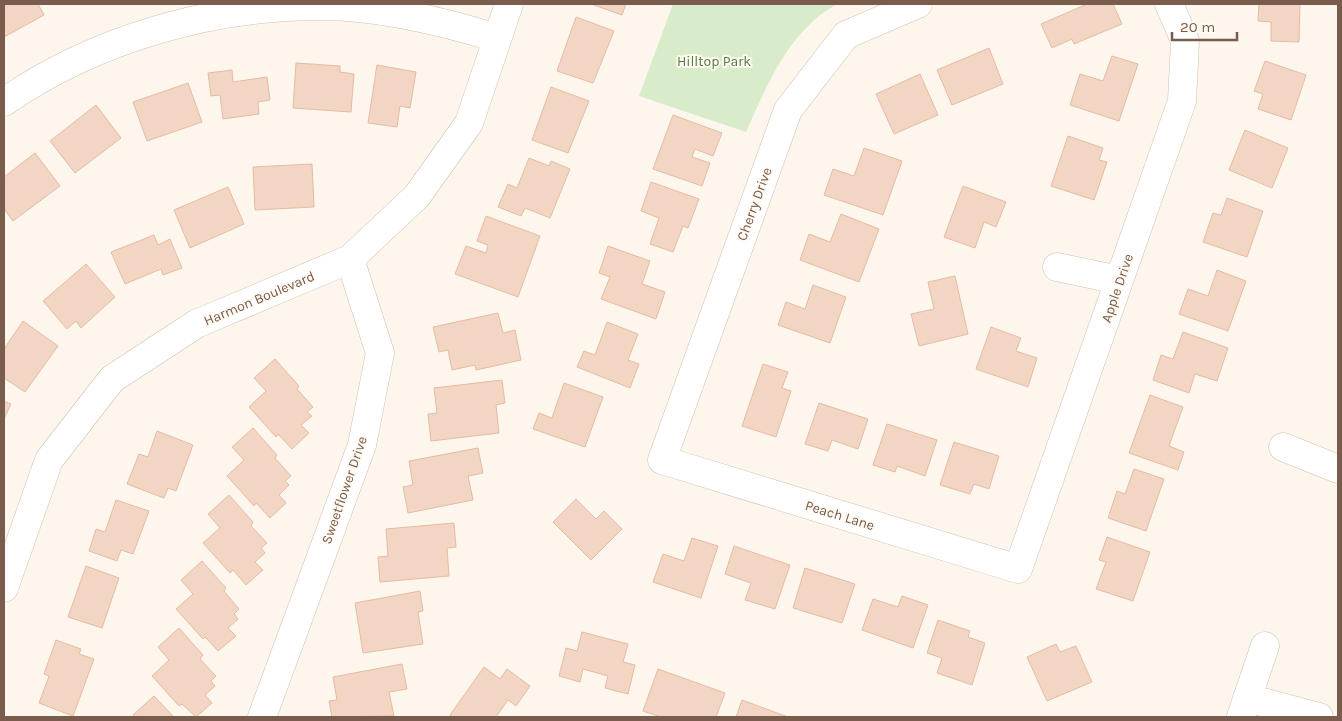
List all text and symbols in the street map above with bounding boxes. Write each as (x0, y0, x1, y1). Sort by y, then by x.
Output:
scale bar (1172, 10, 1237, 42)
text: 20 m (1180, 18, 1215, 36)
park label: Hilltop Park (677, 53, 751, 70)
street label: Cherry Drive (733, 165, 776, 243)
street label: Apple Drive (1098, 252, 1137, 325)
street label: Harmon Boulevard (201, 267, 317, 329)
street label: Sweetflower Drive (318, 434, 371, 546)
street label: Peach Lane (803, 497, 877, 534)

